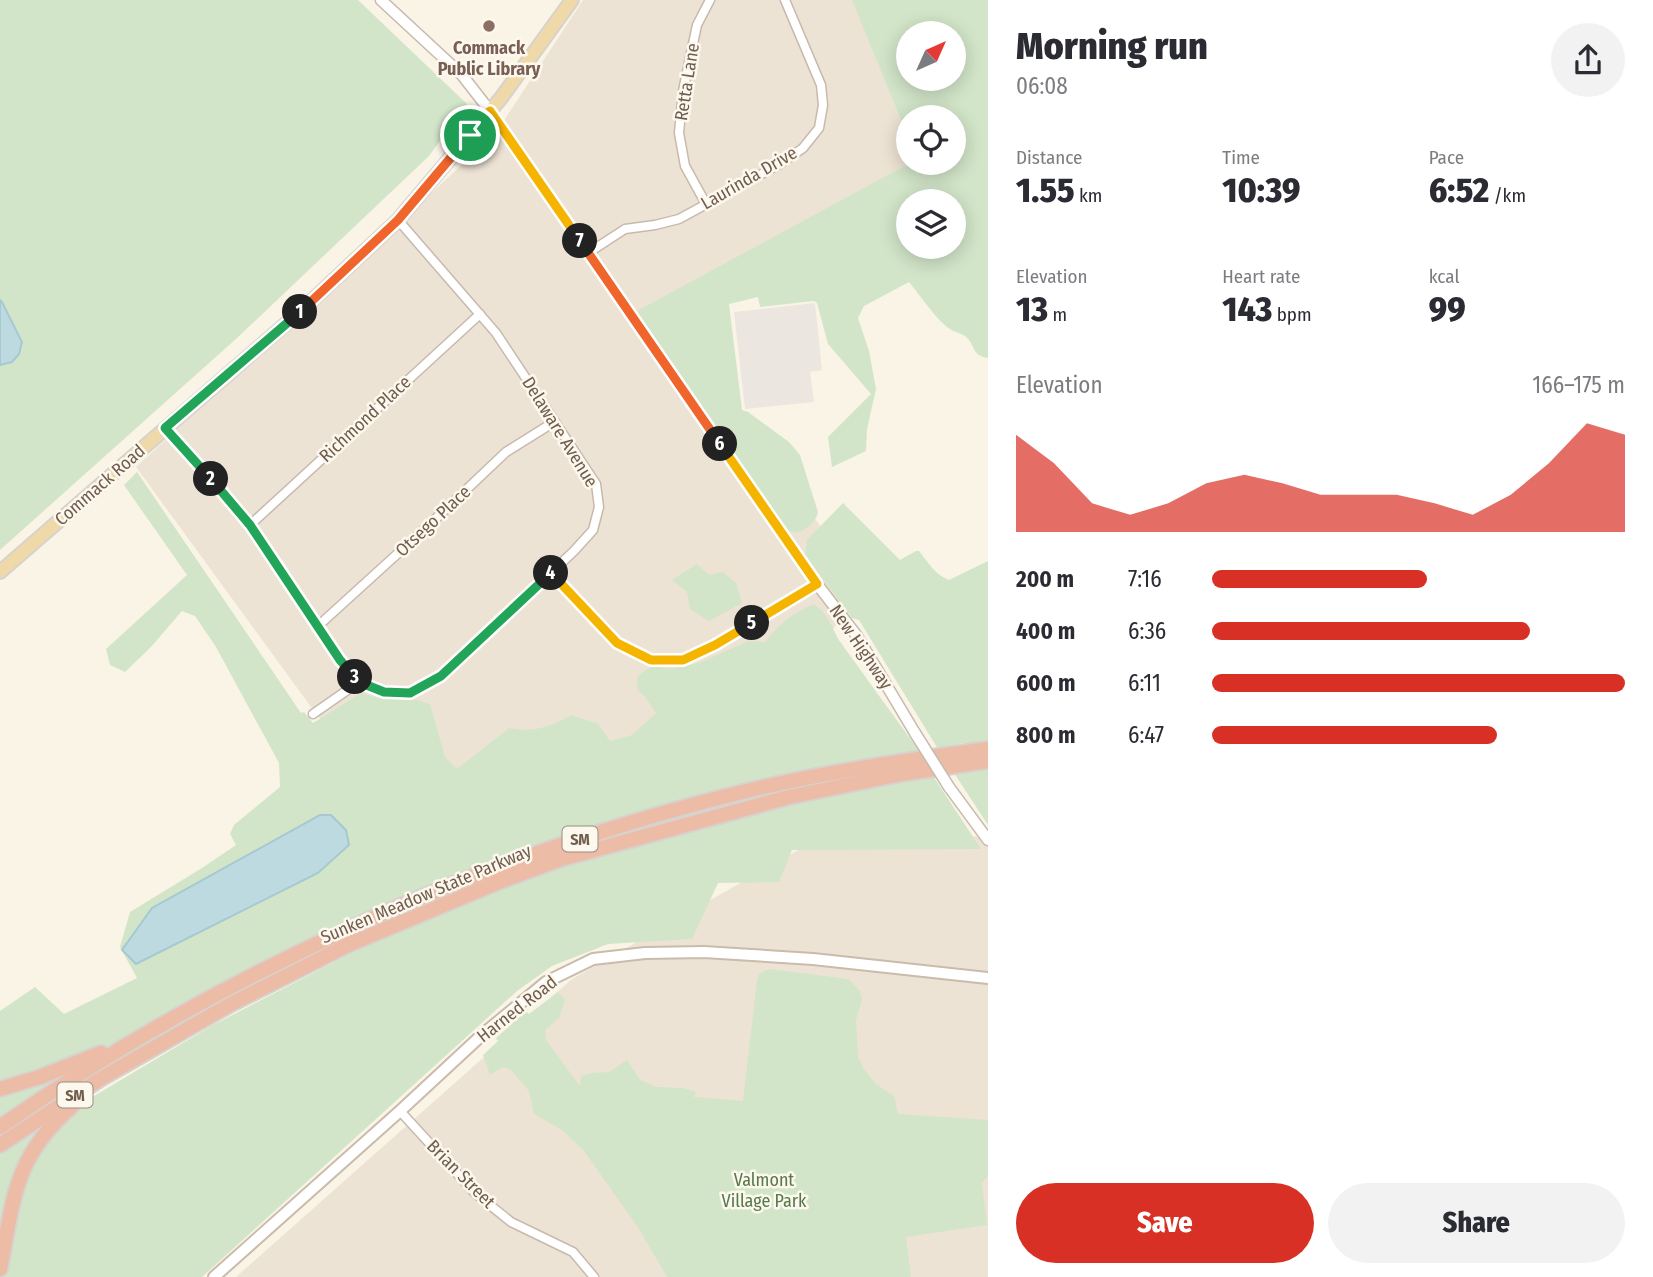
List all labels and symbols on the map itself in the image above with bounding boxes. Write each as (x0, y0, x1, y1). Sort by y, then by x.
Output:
marker: Commack Public Library (481, 18, 497, 34)
north arrow (896, 21, 966, 91)
place label: Commack Public Library (438, 37, 541, 80)
street label: Retta Lane (670, 42, 704, 122)
pin (440, 105, 500, 165)
street label: Laurinda Drive (697, 142, 801, 214)
pin: 7 (562, 224, 598, 258)
pin: 1 (282, 294, 318, 330)
street label: Richmond Place (315, 371, 415, 467)
street label: Delaware Avenue (517, 373, 603, 491)
pin: 6 (702, 426, 738, 462)
street label: Commack Road (50, 440, 150, 530)
pin: 2 (194, 462, 228, 496)
street label: Otsego Place (391, 481, 475, 561)
pin: 4 (534, 556, 568, 590)
street label: New Highway (825, 600, 897, 694)
pin: 5 (734, 606, 770, 640)
pin: 3 (338, 660, 372, 694)
road number: SM (562, 826, 598, 852)
street label: Sunken Meadow State Parkway (317, 840, 535, 948)
street label: Harned Road (473, 971, 561, 1047)
road number: SM (57, 1082, 92, 1107)
street label: Brian Street (422, 1135, 500, 1213)
park label: Valmont Village Park (721, 1169, 807, 1212)

